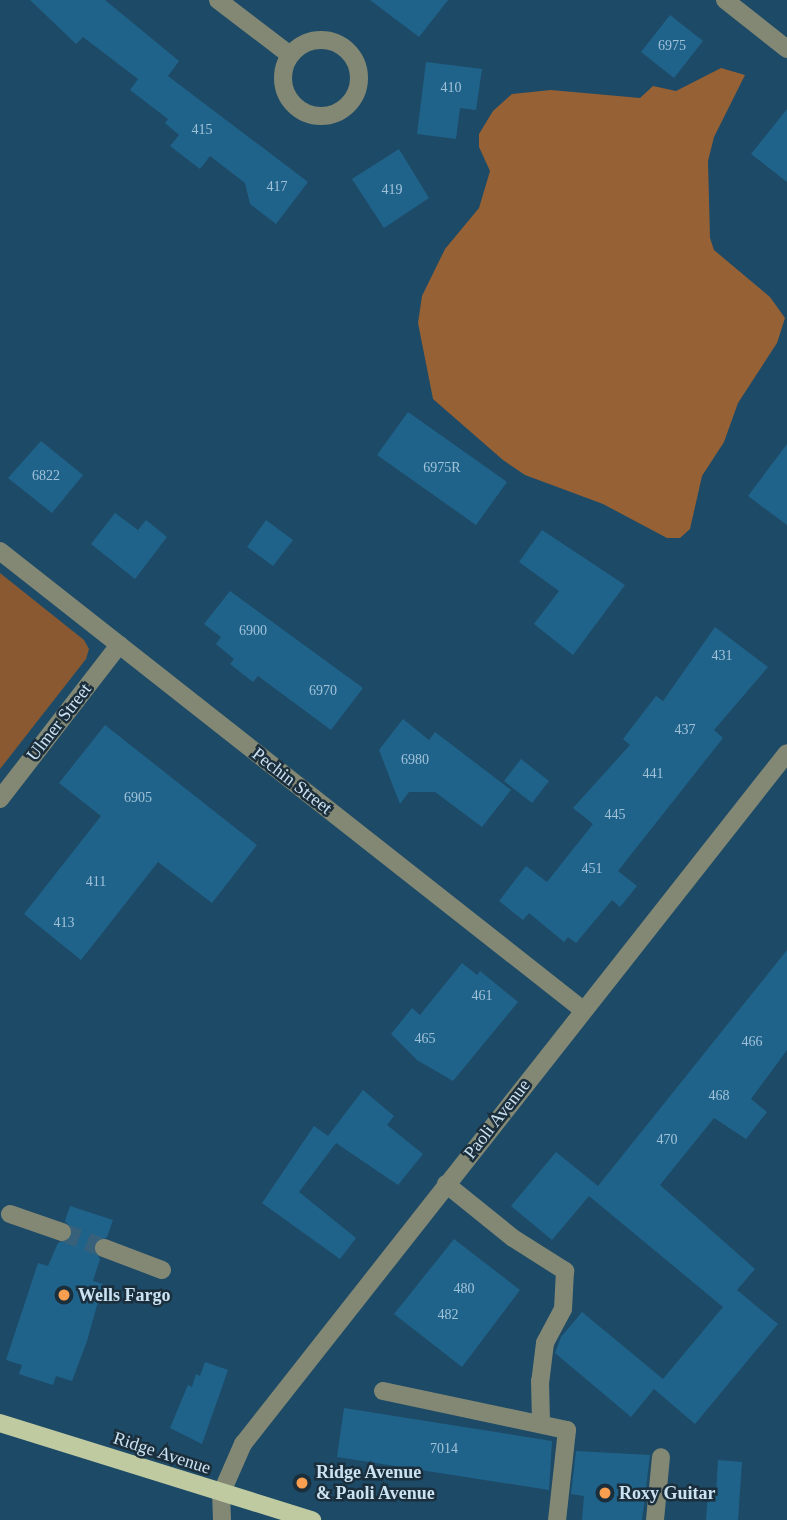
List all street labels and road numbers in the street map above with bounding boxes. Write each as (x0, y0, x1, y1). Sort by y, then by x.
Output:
street label: Ulmer Street (22, 679, 96, 765)
street label: Pechin Street (248, 743, 336, 819)
street label: Paoli Avenue (459, 1074, 535, 1164)
street label: Ridge Avenue (110, 1427, 214, 1479)

